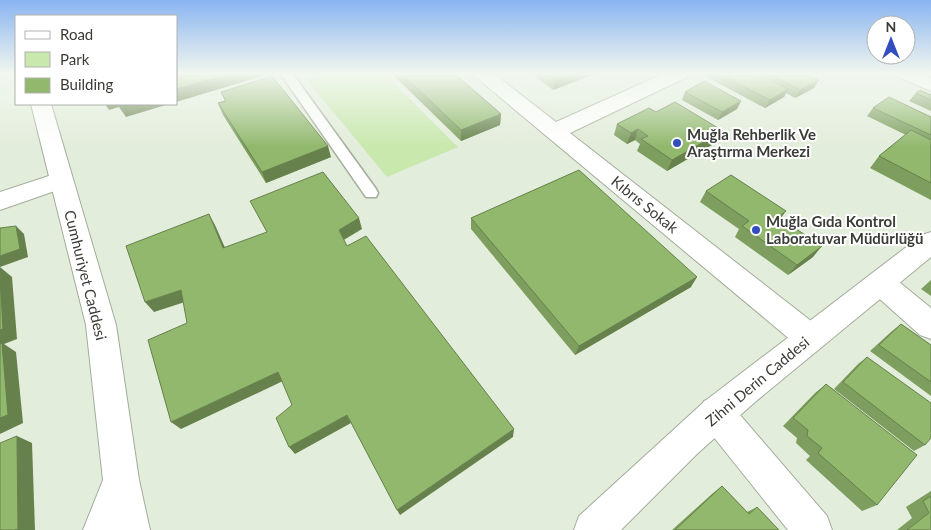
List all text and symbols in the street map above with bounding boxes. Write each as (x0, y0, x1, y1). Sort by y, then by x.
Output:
legend (15, 15, 178, 105)
north arrow (866, 15, 916, 65)
text: N (886, 18, 896, 35)
text: Road (60, 25, 93, 43)
text: Park (60, 50, 90, 68)
text: Building (60, 75, 113, 93)
place label: Muğla Rehberlik Ve Araştırma Merkezi (686, 125, 816, 160)
marker: Muğla Rehberlik Ve Araştırma Merkezi (671, 137, 683, 149)
street label: Kıbrıs Sokak (608, 172, 682, 237)
street label: Cumhuriyet Caddesi (61, 208, 111, 342)
place label: Muğla Gıda Kontrol Laboratuvar Müdürlüğü (766, 212, 923, 247)
marker: Muğla Gıda Kontrol Laboratuvar Müdürlüğü (750, 224, 762, 236)
street label: Zihni Derin Caddesi (702, 332, 812, 430)

